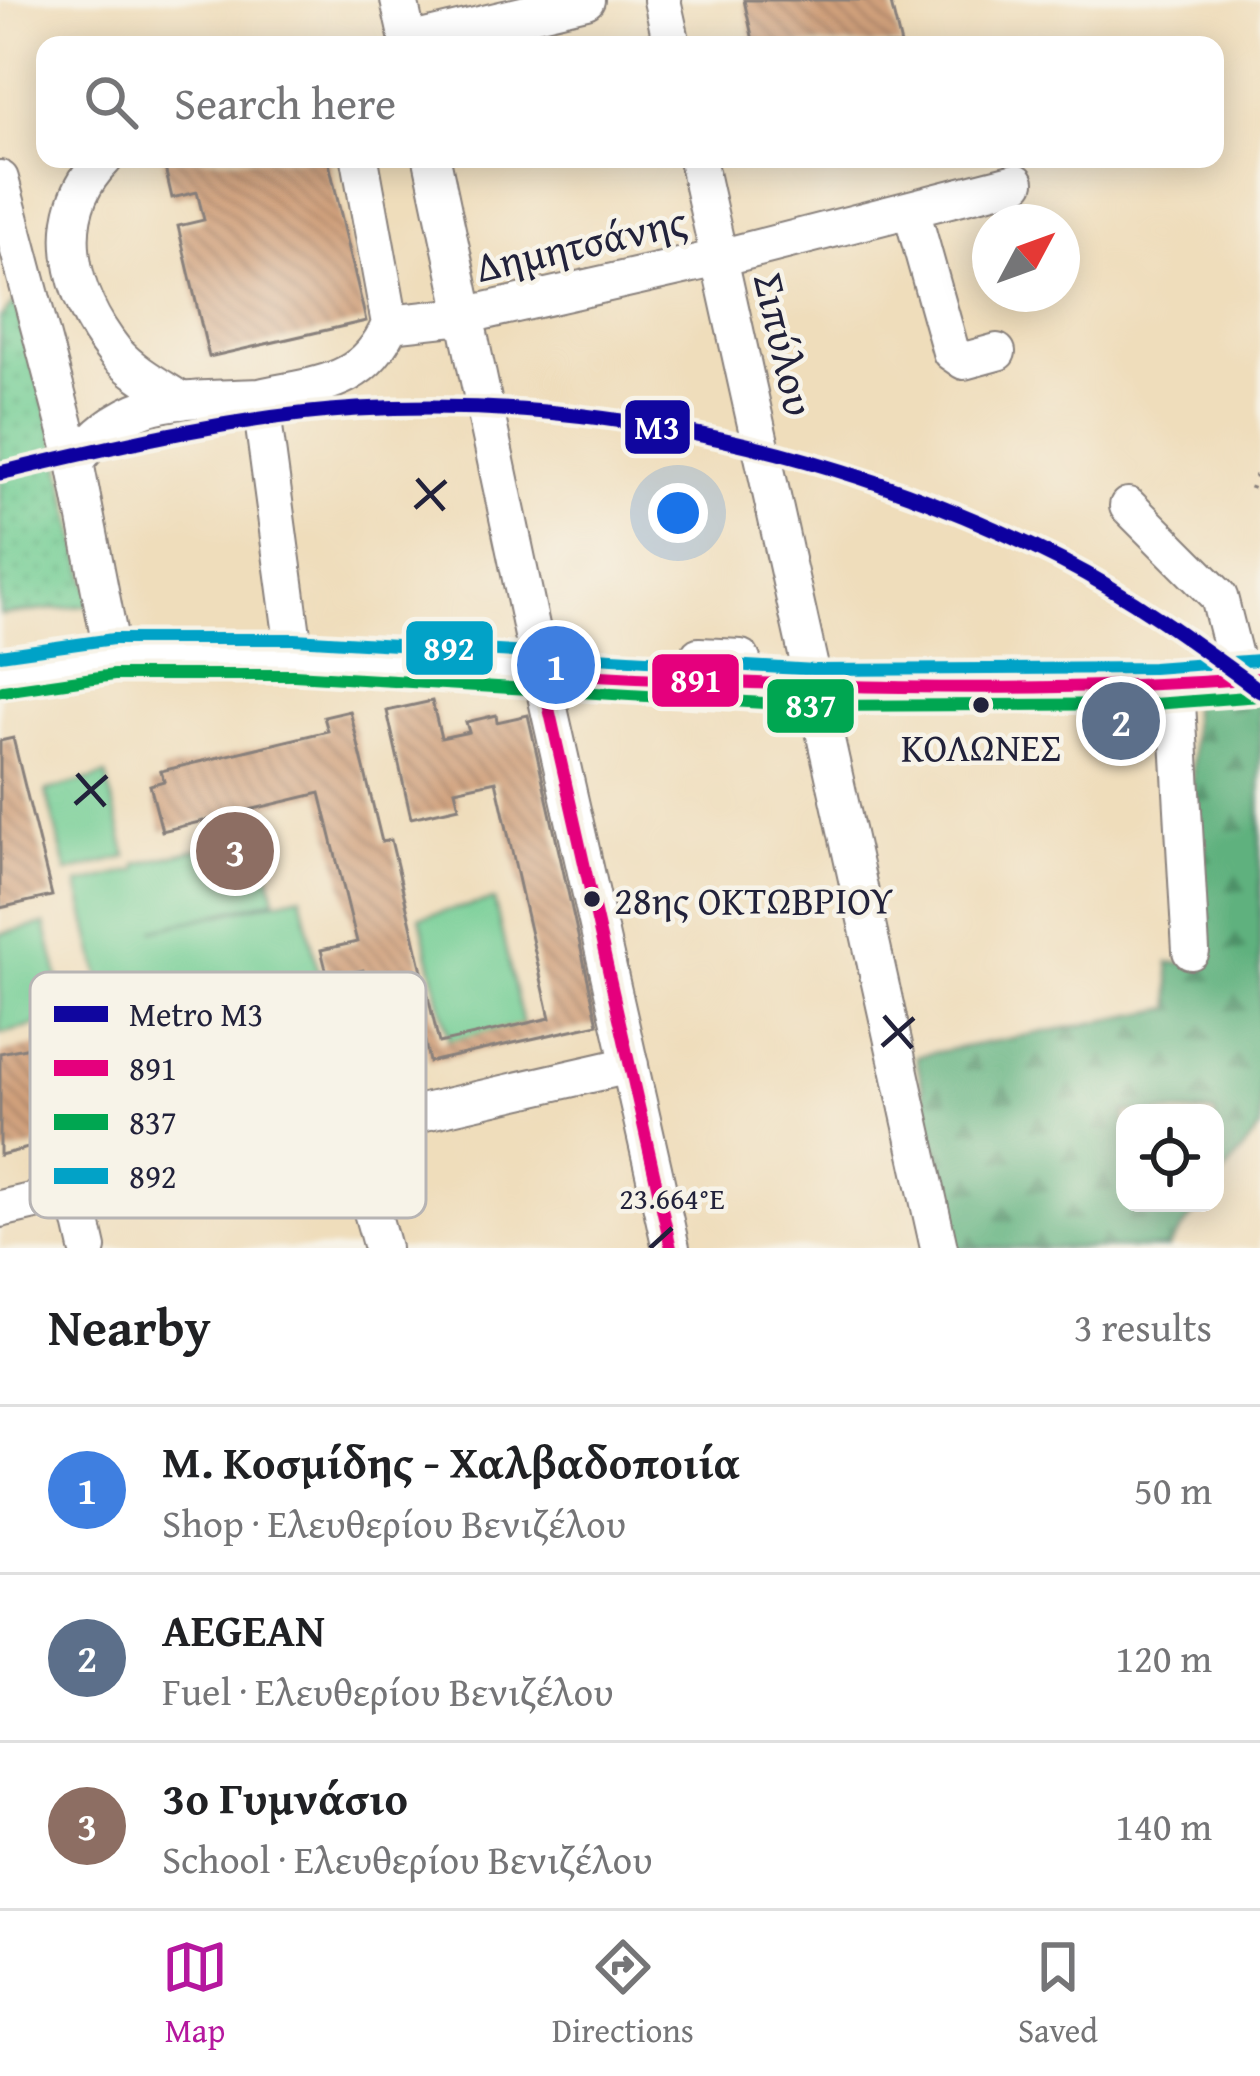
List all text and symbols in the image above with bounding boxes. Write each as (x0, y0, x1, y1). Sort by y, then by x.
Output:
search box (36, 36, 1224, 168)
icon: search (78, 69, 144, 135)
text: Search here (174, 70, 396, 135)
street label: Δημητσάνης (469, 189, 693, 297)
north arrow (972, 204, 1080, 312)
street label: Σιπύλου (739, 266, 831, 422)
line badge: Μ3 (623, 398, 692, 456)
text: Μ3 (634, 403, 680, 451)
your location (648, 483, 708, 543)
line badge: 892 (404, 619, 495, 677)
pin: 1 (517, 620, 595, 710)
text: 892 (423, 624, 475, 672)
line badge: 891 (650, 652, 741, 709)
text: 891 (670, 656, 722, 704)
pin: 2 (1082, 676, 1160, 766)
line badge: 837 (765, 677, 856, 735)
text: 837 (785, 681, 837, 729)
marker: ΚΟΛΩΝΕΣ (970, 694, 992, 716)
place label: ΚΟΛΩΝΕΣ (901, 718, 1061, 775)
pin: 3 (196, 806, 274, 896)
place label: 28ης ΟΚΤΩΒΡΙΟΥ (614, 871, 893, 928)
marker: 28ης ΟΚΤΩΒΡΙΟΥ (581, 888, 603, 910)
legend (30, 972, 426, 1218)
text: Metro Μ3 (129, 990, 263, 1038)
text: 891 (129, 1044, 177, 1092)
text: 837 (129, 1098, 177, 1146)
map controls (1116, 1104, 1224, 1212)
button: locate (1116, 1104, 1224, 1212)
text: 892 (129, 1152, 177, 1200)
text: 23.664°E (619, 1176, 725, 1220)
text: Nearby (48, 1289, 211, 1364)
text: 3 results (1074, 1298, 1212, 1355)
text: Μ. Κοσμίδης - Χαλβαδοποιία (162, 1429, 740, 1494)
text: 1 (77, 1461, 97, 1518)
text: 50 m (1134, 1461, 1212, 1518)
text: Shop · Ελευθερίου Βενιζέλου (162, 1494, 626, 1551)
text: AEGEAN (162, 1597, 325, 1662)
text: 2 (77, 1629, 97, 1686)
text: 120 m (1115, 1629, 1212, 1686)
text: Fuel · Ελευθερίου Βενιζέλου (162, 1662, 614, 1719)
text: 3ο Γυμνάσιο (162, 1765, 408, 1830)
text: 3 (77, 1797, 97, 1854)
text: 140 m (1115, 1797, 1212, 1854)
text: School · Ελευθερίου Βενιζέλου (162, 1830, 653, 1887)
tab: Map (162, 1934, 228, 2054)
tab: Directions (552, 1934, 694, 2054)
tab: Saved (1018, 1934, 1098, 2054)

